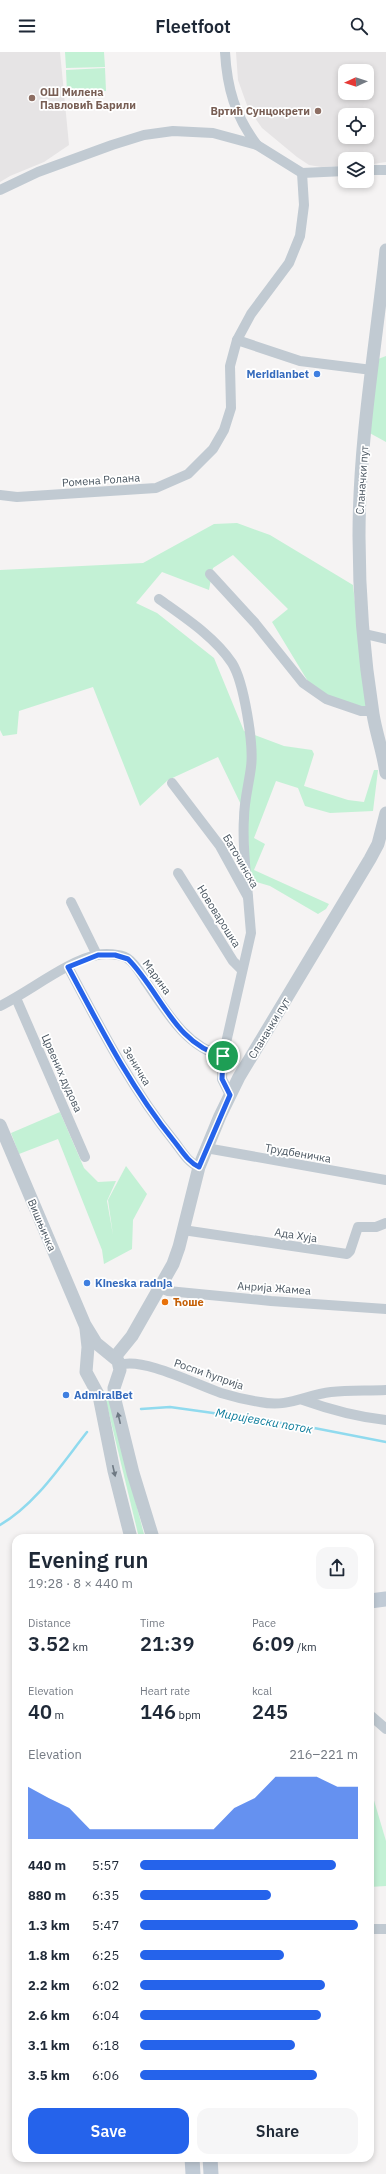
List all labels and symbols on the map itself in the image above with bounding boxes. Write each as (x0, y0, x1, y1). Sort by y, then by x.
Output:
north arrow (338, 64, 374, 100)
place label: ОШ Милена Павловић Барили (40, 85, 136, 112)
marker: ОШ Милена Павловић Барили (27, 93, 37, 103)
place label: Вртић Сунцокрети (210, 104, 310, 118)
marker: Вртић Сунцокрети (313, 106, 323, 116)
place label: Meridianbet (246, 367, 309, 381)
marker: Meridianbet (312, 369, 322, 379)
street label: Сланачки пут (353, 445, 371, 515)
street label: Ромена Ролана (61, 470, 141, 490)
street label: Баточинска (220, 831, 262, 891)
street label: Нововарошка (194, 882, 244, 950)
street label: Марина (140, 957, 174, 997)
street label: Сланачки пут (245, 995, 293, 1061)
street label: Црвених дудова (38, 1032, 86, 1114)
pin (206, 1039, 240, 1073)
street label: Зеничка (120, 1044, 154, 1088)
street label: Трудбеничка (264, 1140, 332, 1166)
street label: Вишњичка (25, 1197, 59, 1254)
street label: Ада Хуја (274, 1225, 318, 1245)
place label: Kineska radnja (95, 1276, 172, 1290)
marker: Kineska radnja (82, 1278, 92, 1288)
street label: Анрија Жамеа (237, 1278, 311, 1298)
place label: Ћоше (173, 1295, 204, 1309)
marker: Ћоше (160, 1297, 170, 1307)
street label: Роспи ћуприја (172, 1356, 246, 1393)
place label: AdmiralBet (74, 1388, 133, 1402)
marker: AdmiralBet (61, 1390, 71, 1400)
water label: Миријевски поток (214, 1405, 315, 1437)
one-way arrow (116, 1412, 122, 1424)
one-way arrow (112, 1465, 118, 1477)

